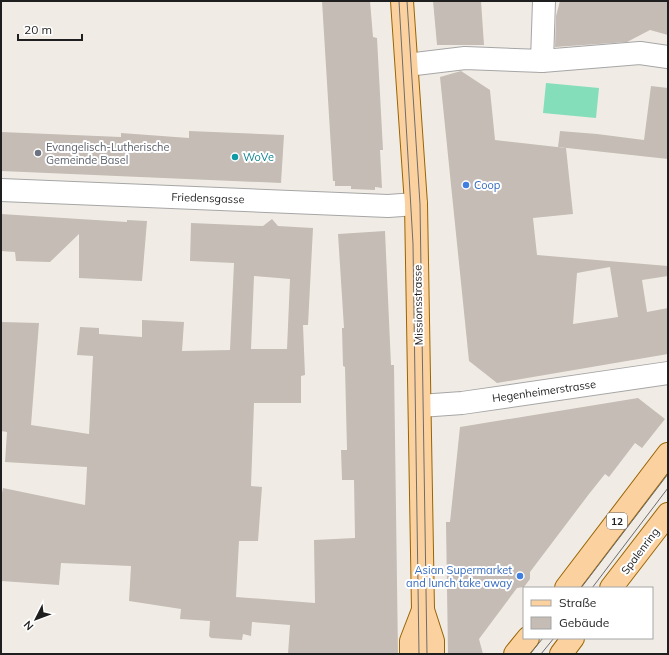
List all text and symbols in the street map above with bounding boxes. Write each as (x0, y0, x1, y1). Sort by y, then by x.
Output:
scale bar (18, 16, 82, 42)
text: 20 m (24, 22, 52, 37)
place label: Evangelisch-Lutherische Gemeinde Basel (46, 140, 170, 167)
marker: Evangelisch-Lutherische Gemeinde Basel (33, 148, 43, 158)
place label: WoVe (243, 150, 274, 164)
marker: WoVe (230, 152, 240, 162)
place label: Coop (474, 178, 501, 192)
marker: Coop (461, 180, 471, 190)
street label: Friedensgasse (171, 190, 245, 206)
street label: Missionsstrasse (410, 265, 426, 345)
street label: Hegenheimerstrasse (491, 377, 597, 405)
road number: 12 (607, 513, 627, 529)
street label: Spalenring (618, 525, 662, 577)
place label: Asian Supermarket and lunch take away (406, 563, 512, 590)
marker: Asian Supermarket and lunch take away (515, 571, 525, 581)
legend (523, 587, 653, 639)
text: Straße (559, 595, 596, 610)
north arrow (16, 599, 56, 639)
text: Gebäude (559, 615, 609, 630)
text: N (21, 618, 37, 633)

